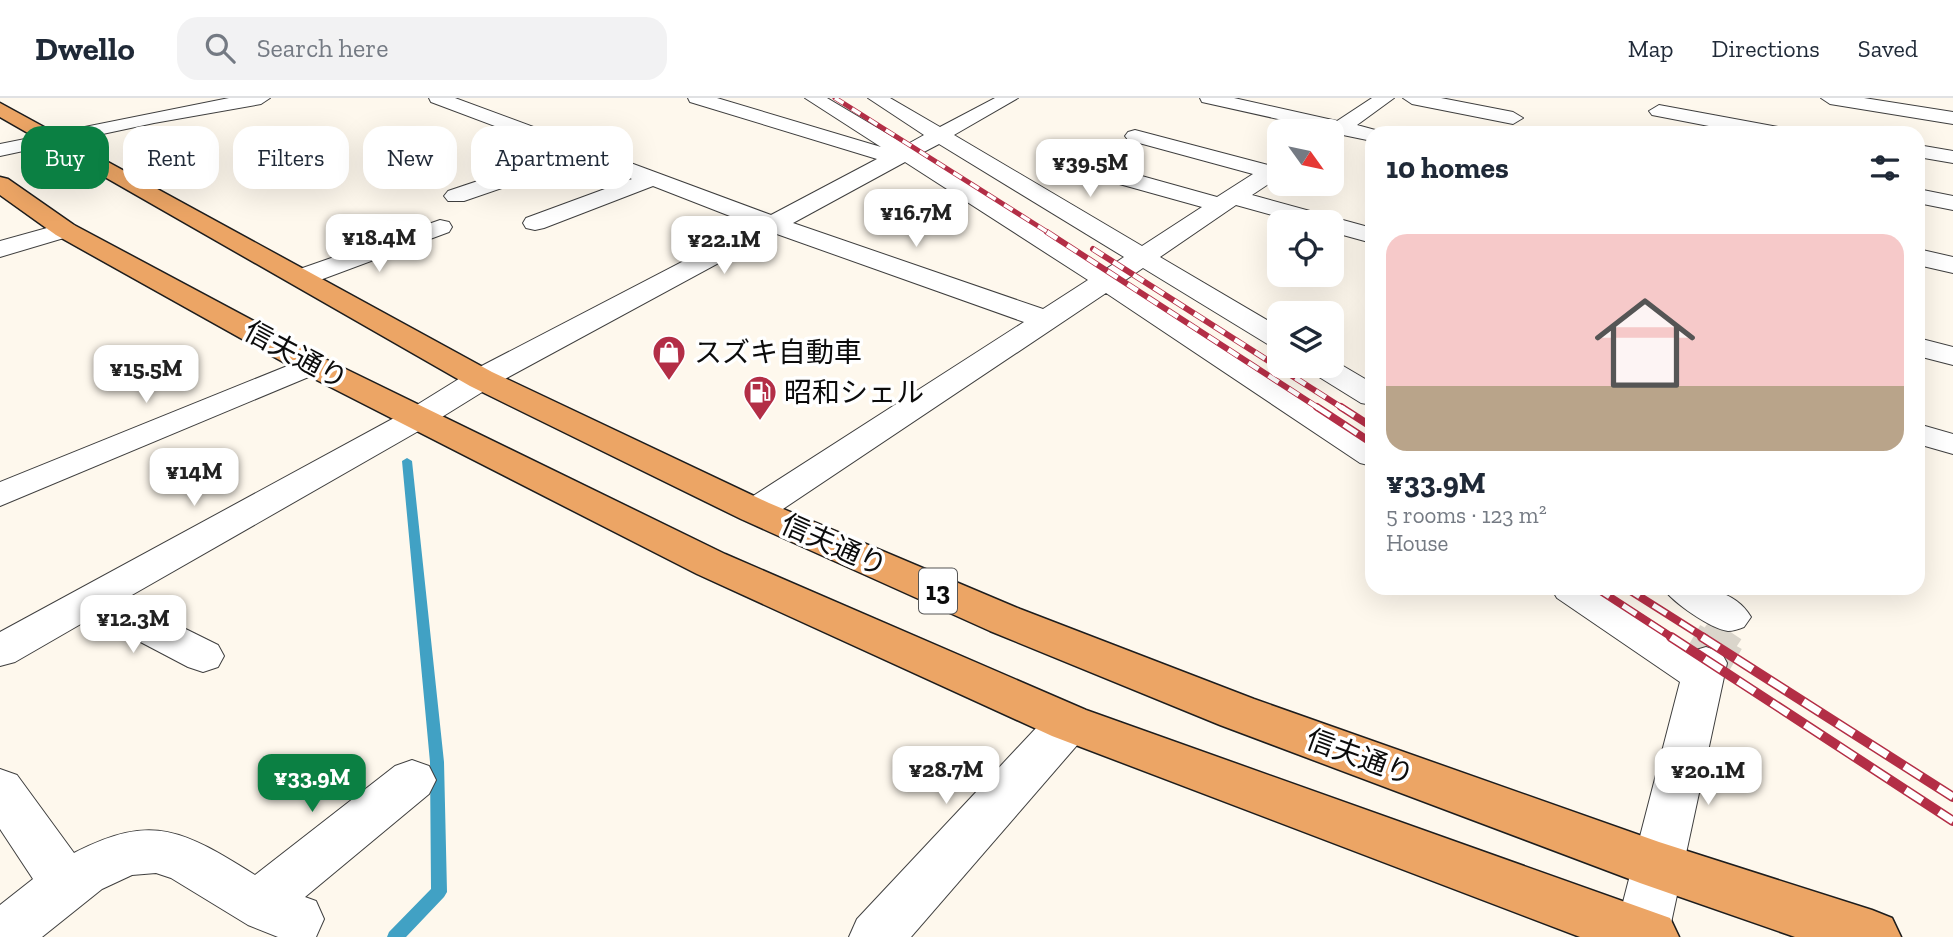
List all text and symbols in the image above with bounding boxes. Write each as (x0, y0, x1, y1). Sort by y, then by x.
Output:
search box (177, 17, 667, 80)
text: Dwello (35, 29, 135, 68)
icon: search (201, 29, 239, 67)
text: Search here (257, 32, 388, 64)
text: Map (1628, 34, 1674, 63)
text: Directions (1712, 34, 1820, 63)
text: Saved (1858, 34, 1918, 63)
north arrow (1267, 119, 1344, 196)
map controls (1267, 119, 1344, 378)
chip: Buy (21, 126, 109, 189)
chip: Rent (123, 126, 219, 189)
chip: Filters (233, 126, 349, 189)
chip: New (363, 126, 457, 189)
chip: Apartment (471, 126, 633, 189)
pin: ¥39.5M (1033, 140, 1147, 199)
text: ¥39.5M (1052, 148, 1128, 176)
icon: filters (1866, 149, 1904, 187)
text: 10 homes (1386, 150, 1509, 186)
pin: ¥16.7M (859, 190, 973, 249)
text: ¥16.7M (880, 198, 952, 226)
button: locate (1267, 210, 1344, 287)
pin: ¥18.4M (322, 214, 436, 274)
pin: ¥22.1M (667, 216, 781, 276)
text: ¥18.4M (342, 223, 416, 251)
text: ¥22.1M (687, 225, 761, 253)
icon: home (1582, 280, 1708, 406)
button: layers (1267, 301, 1344, 378)
street label: 信夫通り (239, 314, 353, 396)
shop icon: スズキ自動車 (650, 333, 688, 382)
place label: スズキ自動車 (694, 336, 862, 369)
pin: ¥15.5M (89, 345, 203, 405)
text: ¥15.5M (110, 354, 182, 382)
fuel station icon: 昭和シェル (741, 373, 779, 422)
place label: 昭和シェル (784, 376, 924, 409)
pin: ¥14M (153, 448, 235, 508)
text: ¥14M (166, 457, 222, 485)
text: ¥33.9M (1386, 465, 1486, 501)
text: 5 rooms · 123 m² (1386, 501, 1547, 529)
street label: 信夫通り (776, 507, 892, 583)
text: House (1386, 529, 1448, 557)
road number: 13 (919, 569, 957, 614)
pin: ¥12.3M (76, 596, 190, 655)
text: ¥12.3M (96, 604, 170, 632)
street label: 信夫通り (1302, 722, 1418, 792)
pin: ¥28.7M (889, 746, 1003, 806)
pin: ¥20.1M (1651, 748, 1765, 807)
pin: ¥33.9M (255, 754, 369, 814)
text: ¥28.7M (908, 755, 984, 783)
text: ¥20.1M (1671, 756, 1745, 784)
text: ¥33.9M (274, 763, 350, 791)

